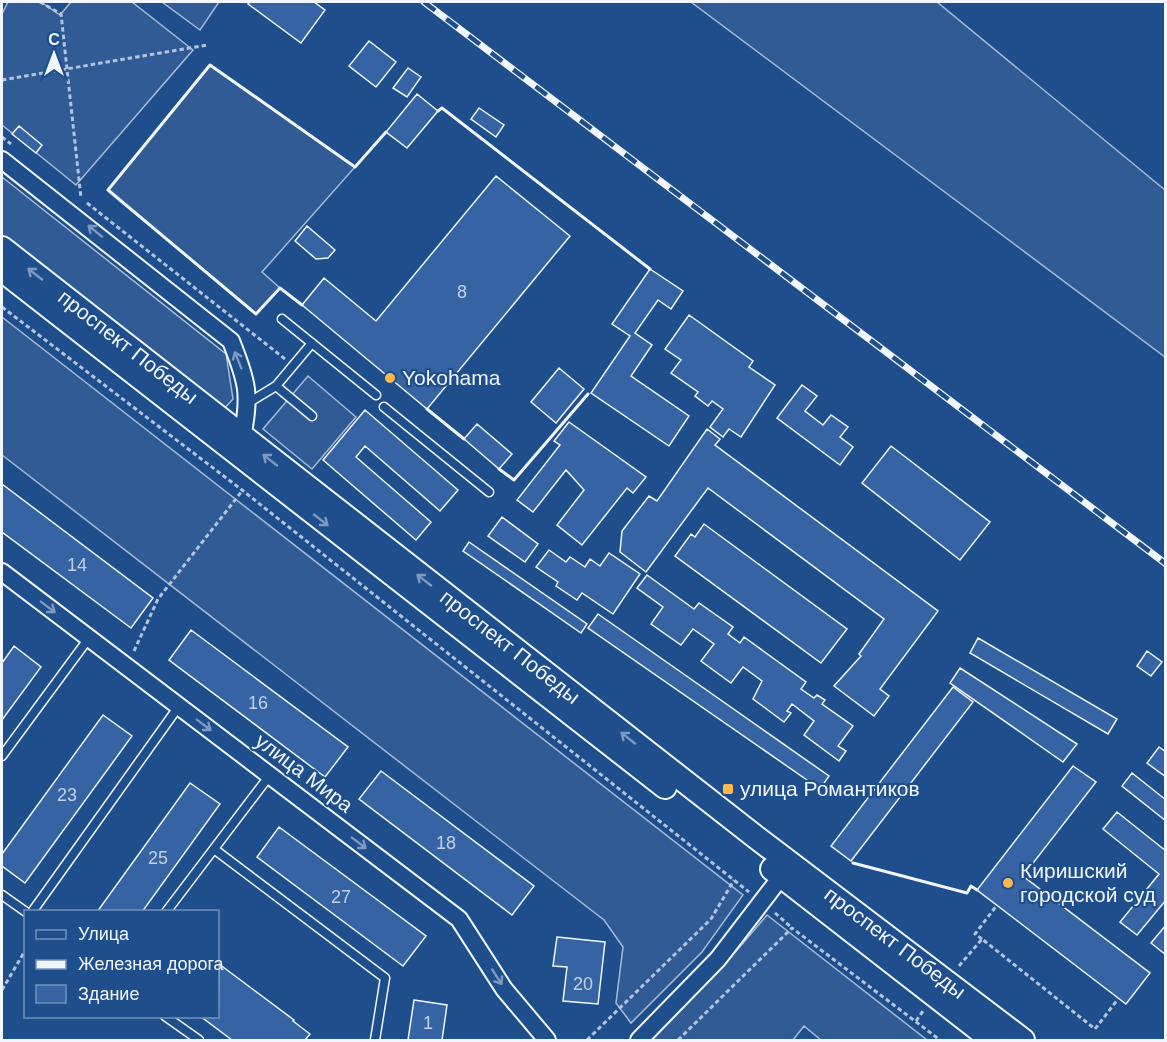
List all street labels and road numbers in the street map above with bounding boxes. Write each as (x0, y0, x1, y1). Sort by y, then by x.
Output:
street label: проспект Победы (54, 285, 202, 408)
street label: проспект Победы (436, 585, 584, 708)
street label: улица Мира (251, 728, 358, 817)
street label: проспект Победы (820, 882, 970, 1003)

